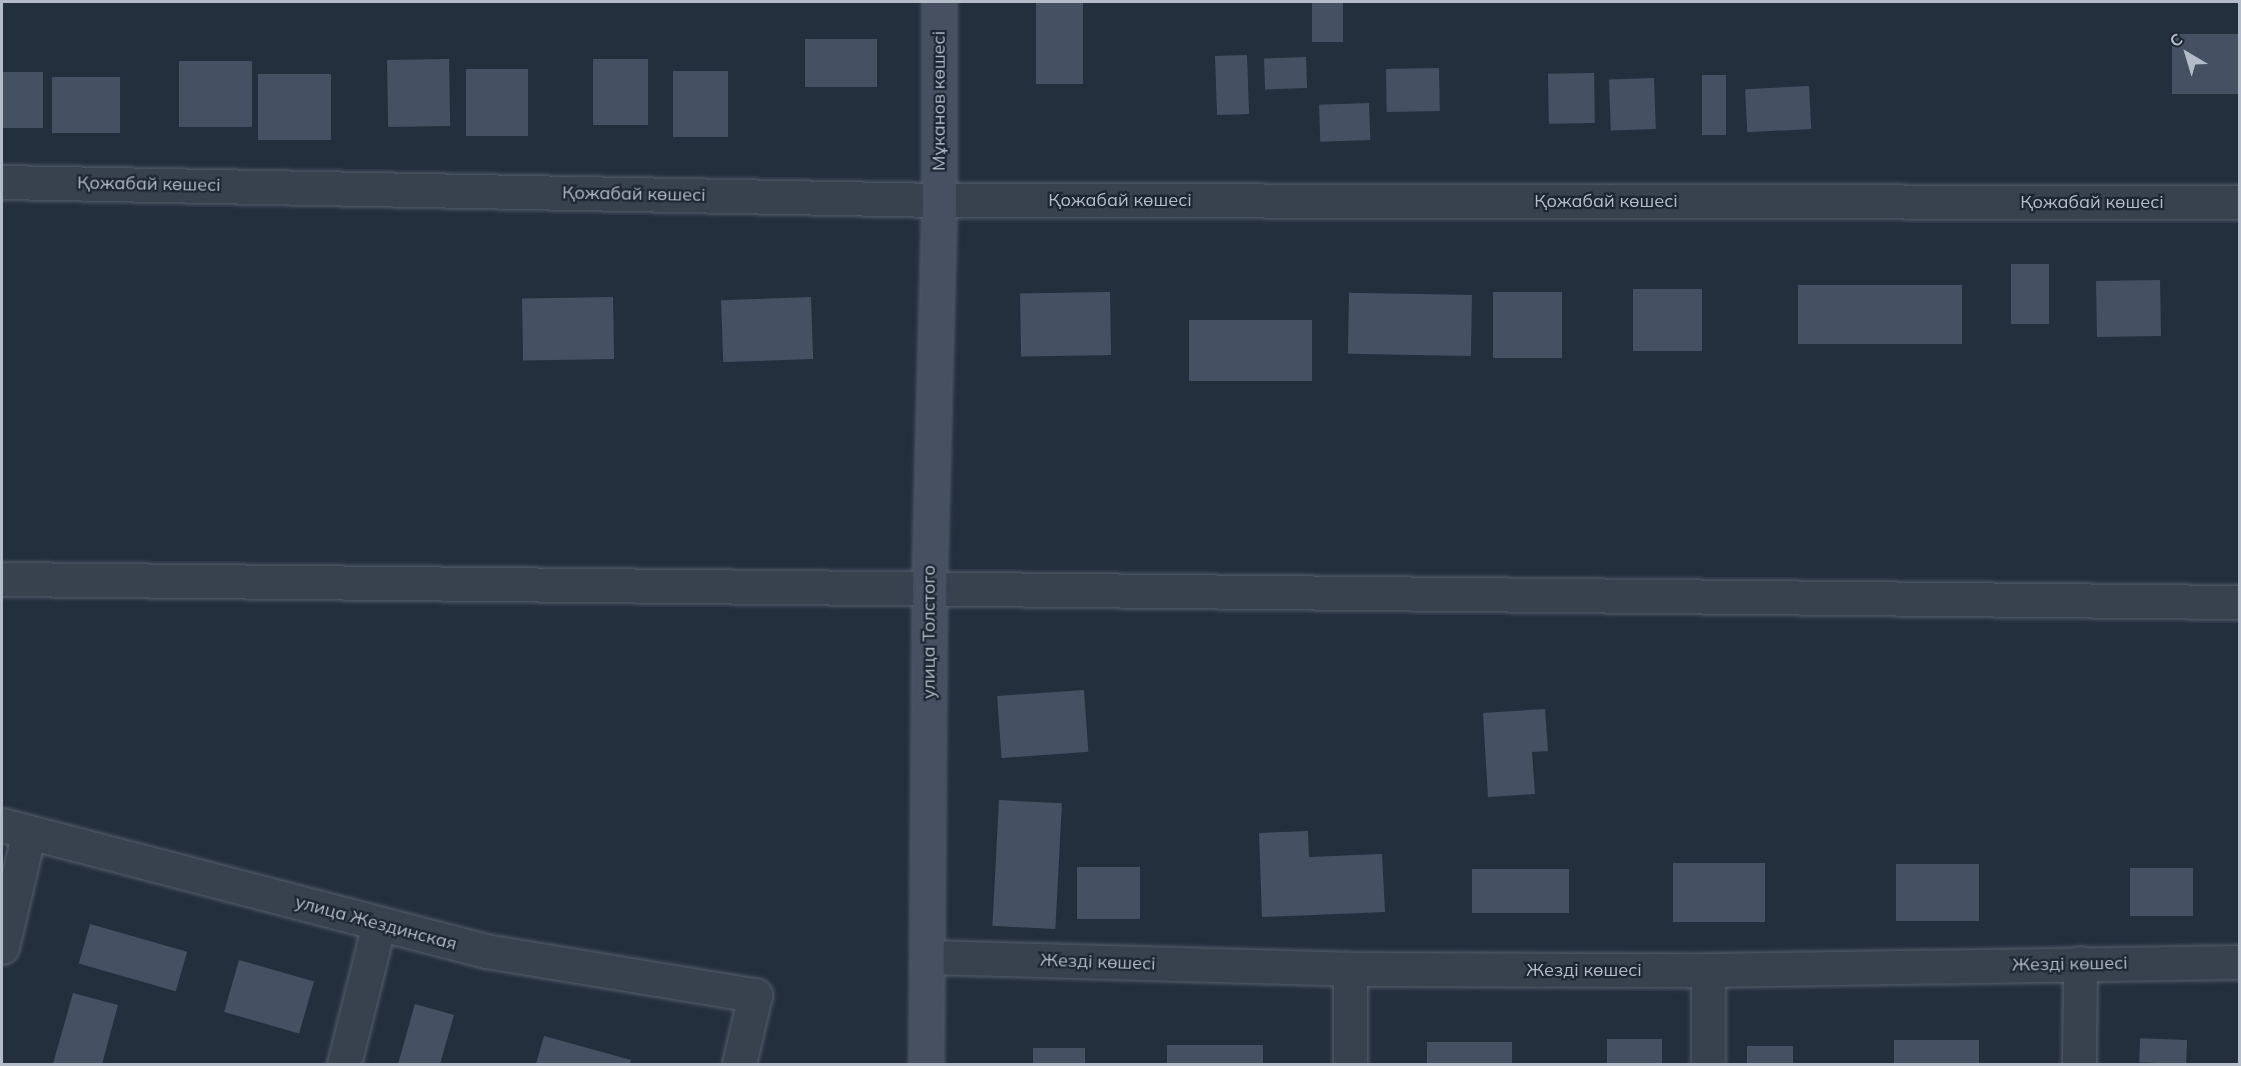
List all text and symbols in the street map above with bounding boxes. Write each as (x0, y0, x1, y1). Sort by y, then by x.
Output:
north arrow (2157, 24, 2217, 84)
text: С (2165, 29, 2186, 51)
street label: Мұканов көшесі (928, 31, 950, 171)
street label: Қожабай көшесі (77, 172, 221, 196)
street label: Қожабай көшесі (562, 182, 706, 206)
street label: Қожабай көшесі (1048, 189, 1192, 211)
street label: Қожабай көшесі (1534, 190, 1678, 212)
street label: Қожабай көшесі (2020, 191, 2164, 213)
street label: улица Толстого (918, 565, 940, 699)
street label: улица Жездинская (293, 891, 459, 955)
street label: Жезді көшесі (1040, 949, 1156, 975)
street label: Жезді көшесі (2012, 952, 2128, 976)
street label: Жезді көшесі (1526, 959, 1642, 981)

